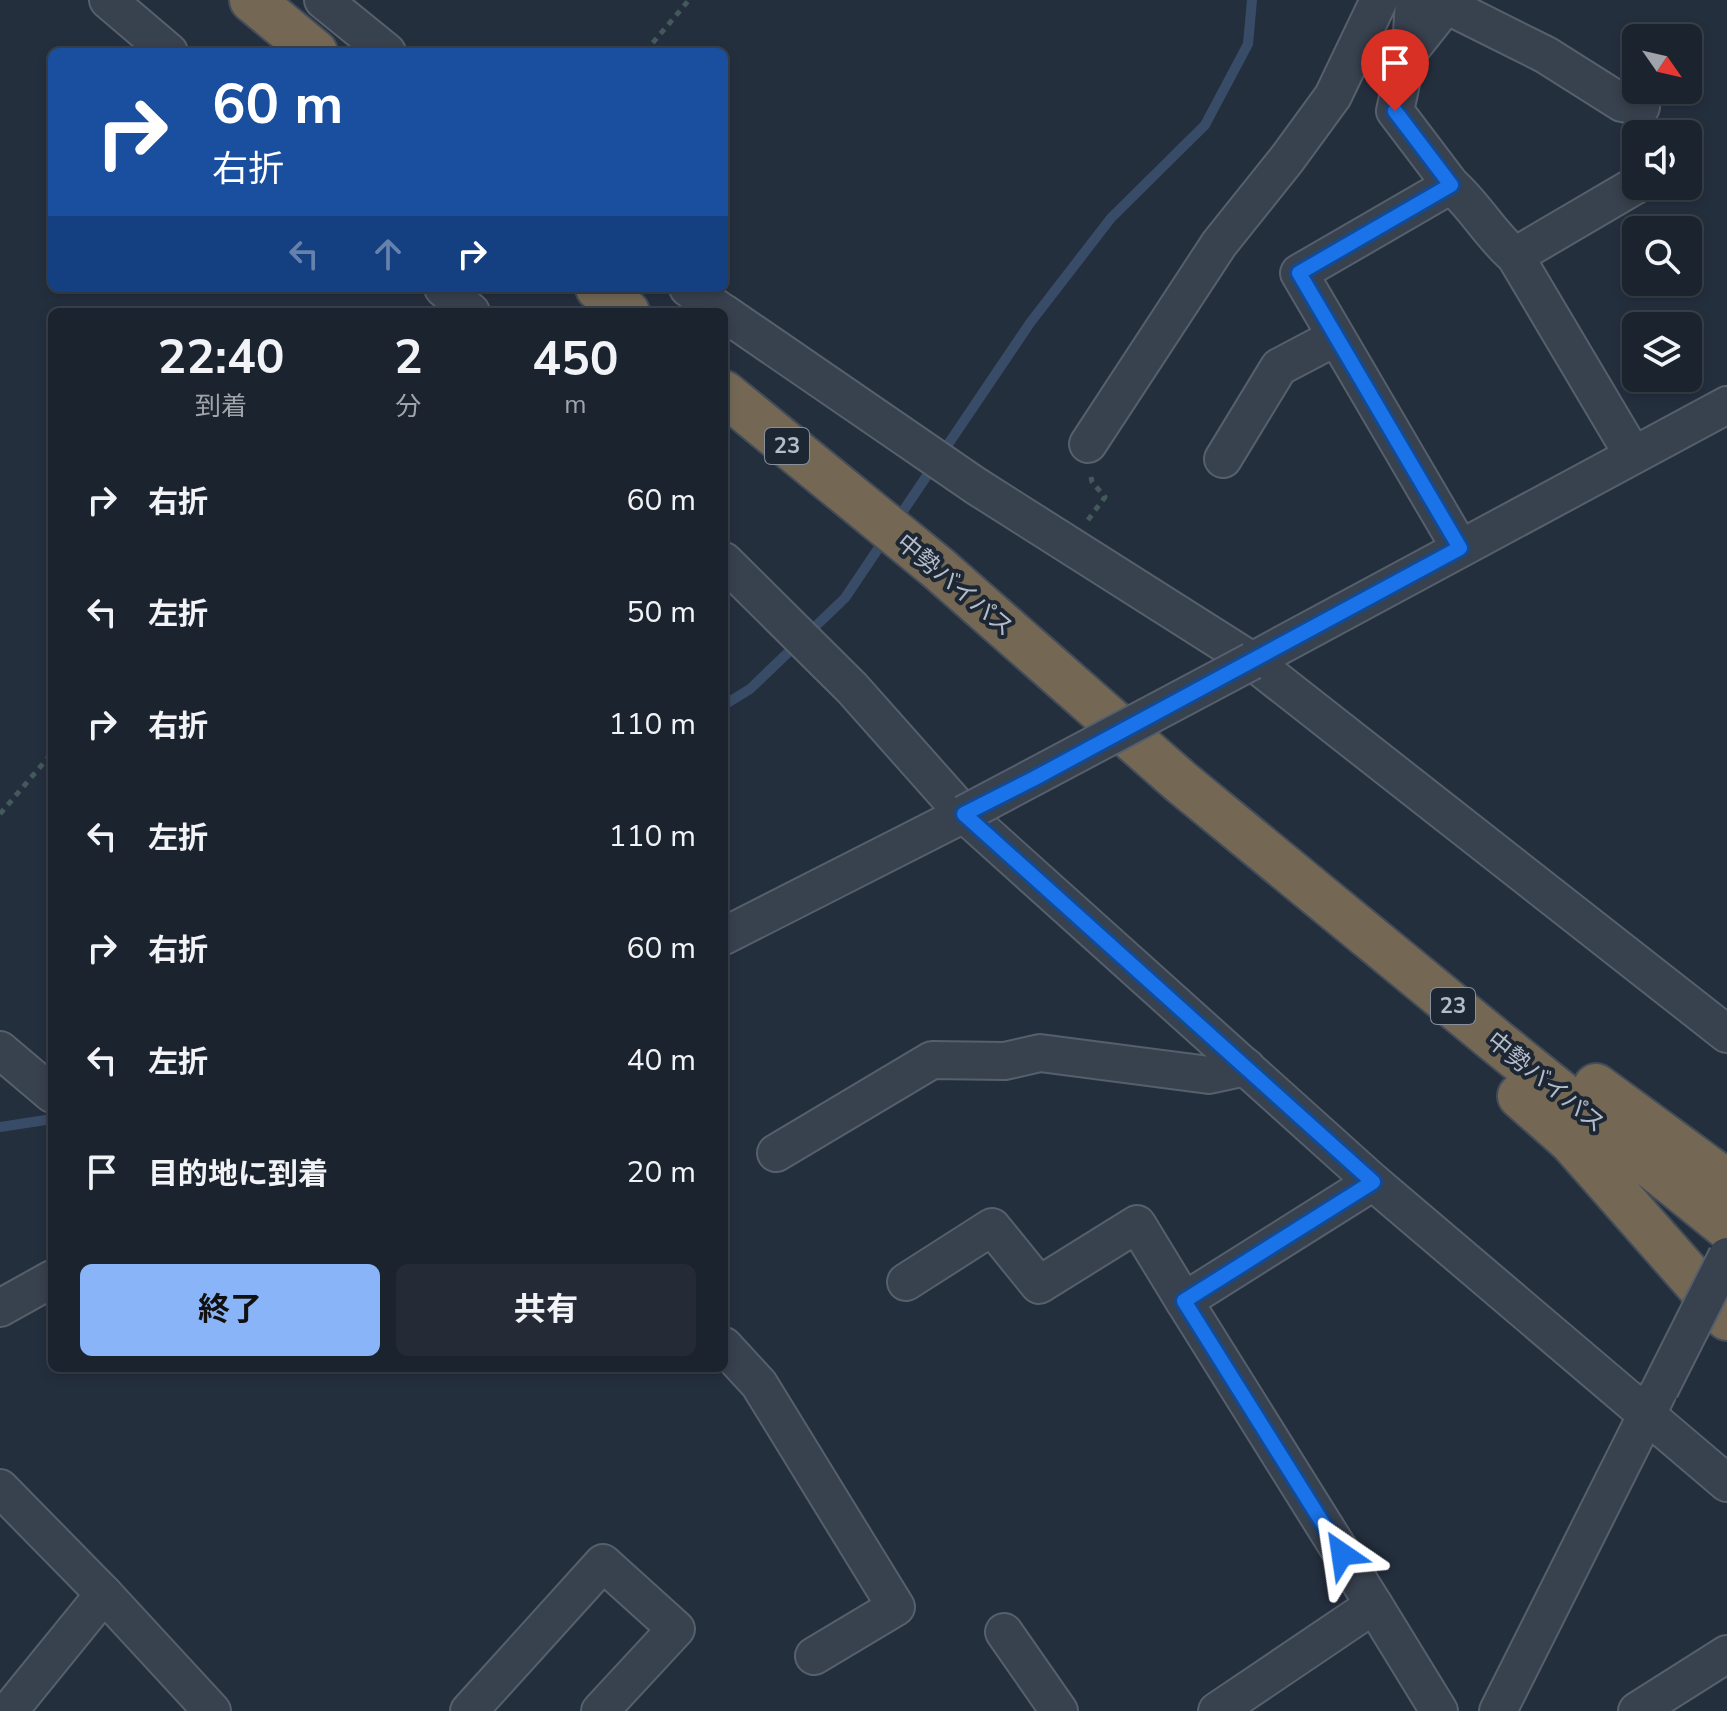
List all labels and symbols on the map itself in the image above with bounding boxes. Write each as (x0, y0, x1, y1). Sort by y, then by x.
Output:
north arrow (1622, 24, 1702, 104)
pin (1361, 29, 1429, 111)
road number: 23 (765, 428, 809, 464)
street label: 中勢バイパス (890, 527, 1020, 643)
road number: 23 (1431, 988, 1475, 1024)
street label: 中勢バイパス (1480, 1024, 1612, 1140)
position arrow (1300, 1512, 1384, 1596)

